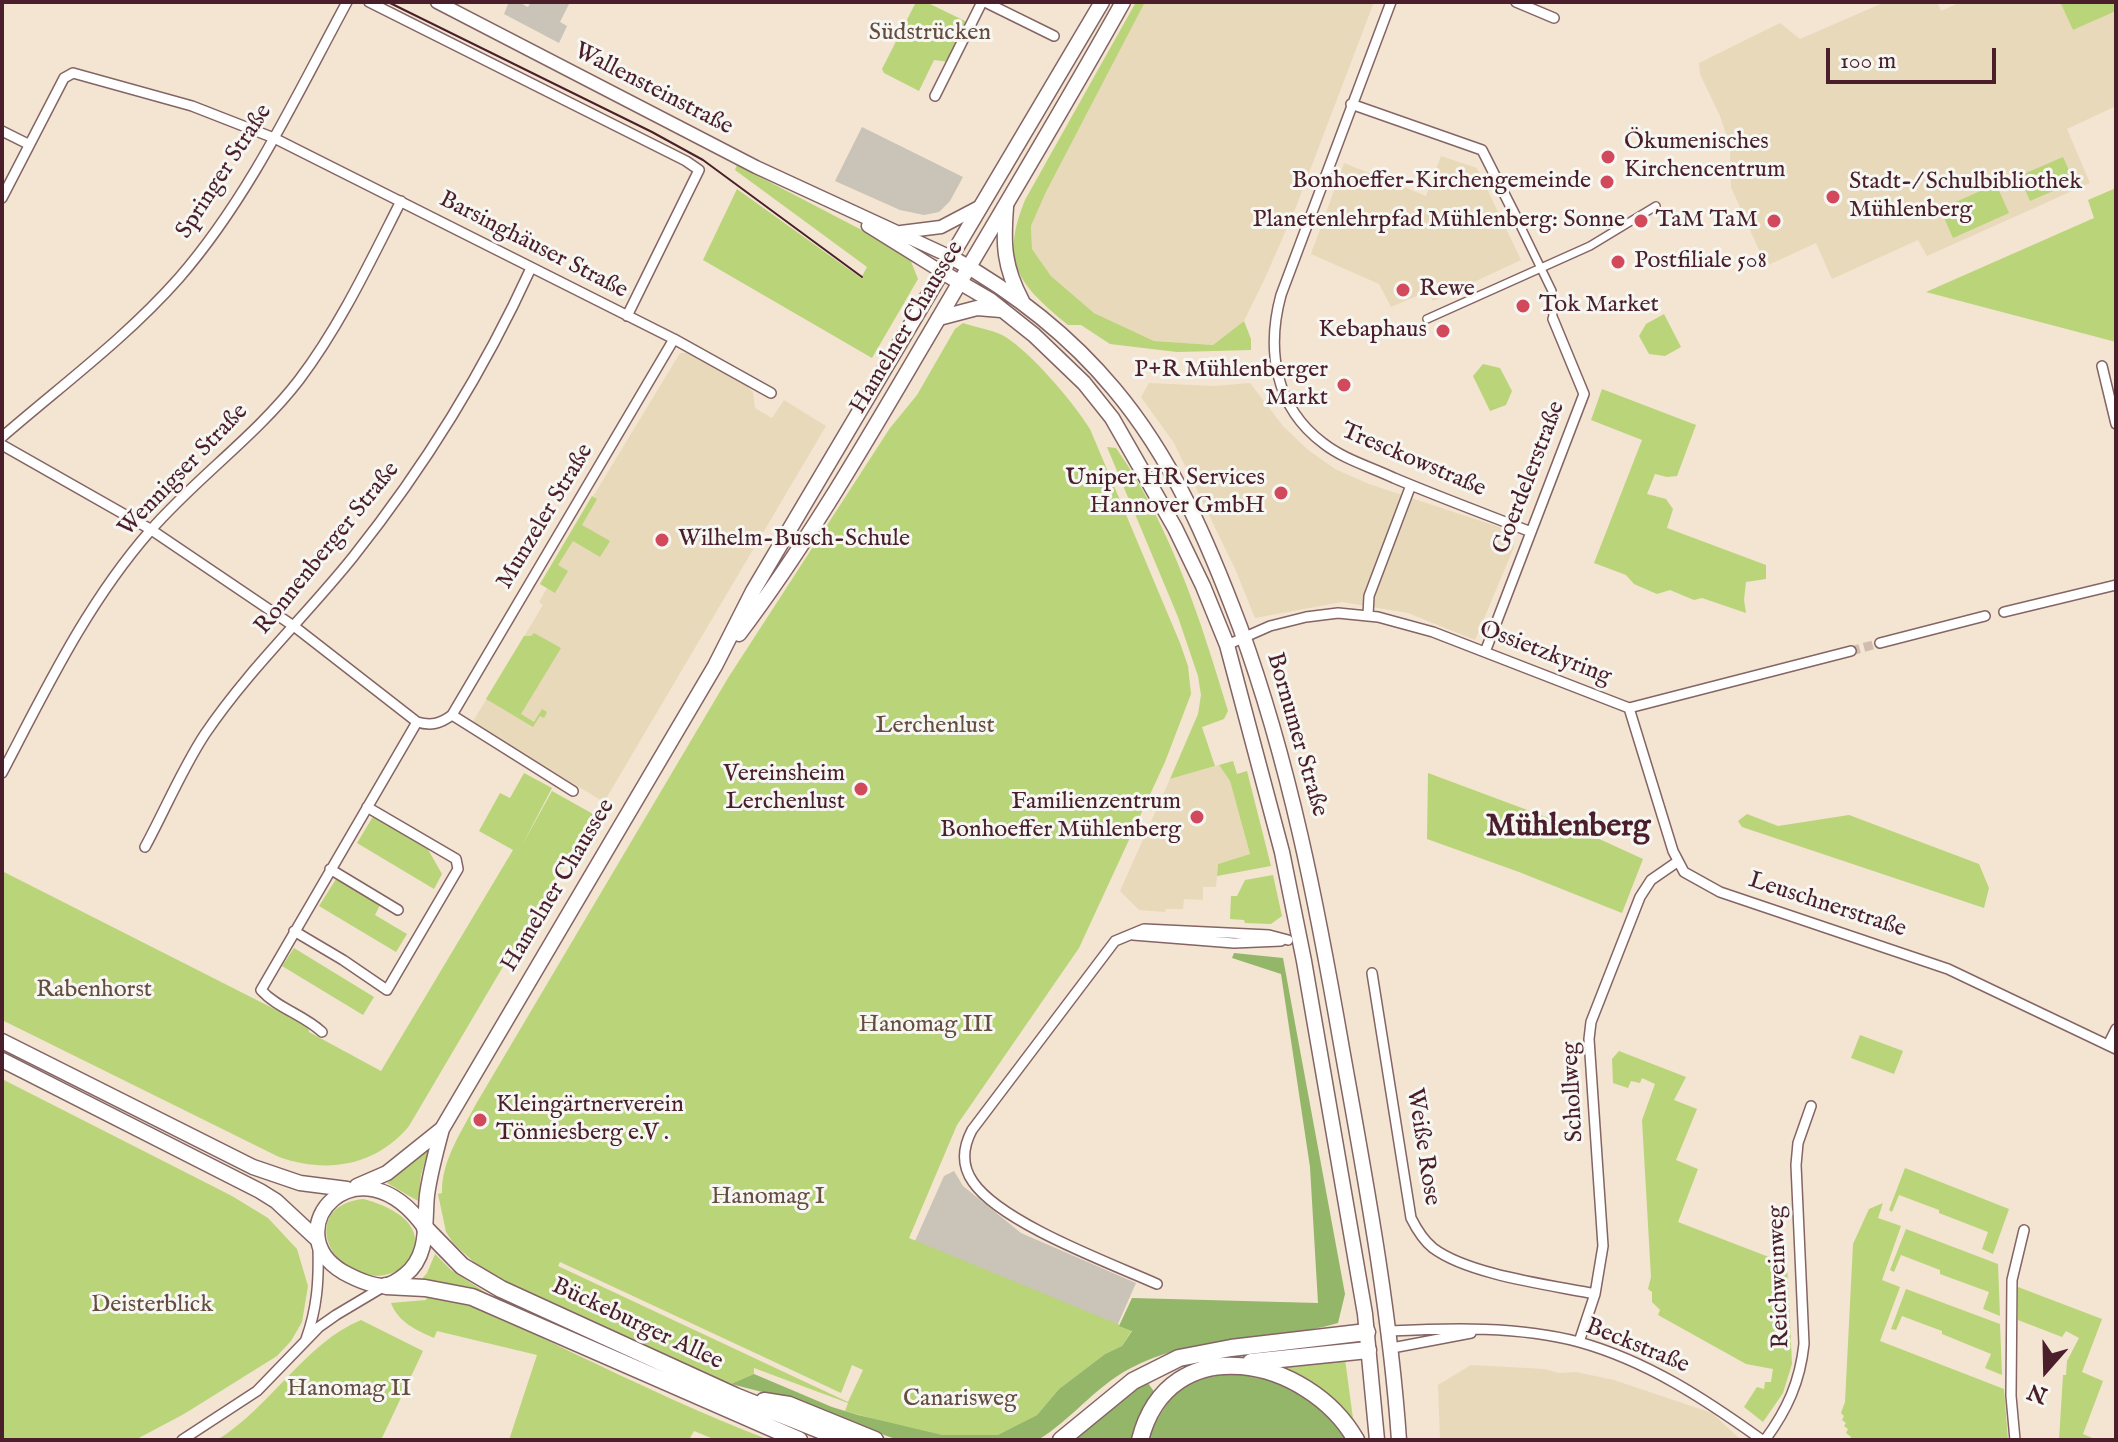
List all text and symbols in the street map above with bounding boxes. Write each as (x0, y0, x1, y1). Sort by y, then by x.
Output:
park label: Südstrücken (869, 20, 991, 48)
scale bar (1830, 32, 2000, 82)
street label: Wallensteinstraße (569, 38, 737, 142)
text: 100 m (1840, 46, 1896, 77)
street label: Springer Straße (171, 99, 279, 245)
place label: Ökumenisches Kirchencentrum (1624, 129, 1785, 185)
marker: Ökumenisches Kirchencentrum (1599, 148, 1617, 166)
place label: Bonhoeffer-Kirchengemeinde (1292, 168, 1591, 196)
place label: Stadt-/ Schulbibliothek Mühlenberg (1849, 169, 2082, 225)
marker: Bonhoeffer-Kirchengemeinde (1598, 173, 1616, 191)
street label: Barsinghäuser Straße (434, 186, 632, 306)
marker: Stadt-/ Schulbibliothek Mühlenberg (1824, 188, 1842, 206)
place label: Planetenlehrpfad Mühlenberg: Sonne (1253, 207, 1625, 235)
place label: TaM TaM (1656, 207, 1758, 235)
marker: Planetenlehrpfad Mühlenberg: Sonne (1632, 212, 1650, 230)
marker: TaM TaM (1765, 212, 1783, 230)
street label: Hamelner Chaussee (845, 236, 971, 420)
place label: Postfiliale 508 (1634, 248, 1767, 276)
marker: Postfiliale 508 (1609, 253, 1627, 271)
place label: Rewe (1419, 276, 1475, 304)
marker: Rewe (1394, 281, 1412, 299)
place label: Tok Market (1539, 292, 1659, 320)
marker: Tok Market (1514, 297, 1532, 315)
place label: Kebaphaus (1319, 317, 1427, 345)
marker: Kebaphaus (1434, 322, 1452, 340)
place label: P+R Mühlenberger Markt (1134, 357, 1328, 413)
marker: P+R Mühlenberger Markt (1335, 376, 1353, 394)
street label: Wennigser Straße (113, 398, 255, 544)
street label: Goerdelerstraße (1488, 398, 1572, 558)
street label: Tresckowstraße (1336, 418, 1490, 504)
street label: Munzeler Straße (491, 439, 601, 595)
street label: Ronnenberger Straße (249, 457, 407, 641)
place label: Uniper HR Services Hannover GmbH (1065, 465, 1265, 521)
marker: Uniper HR Services Hannover GmbH (1272, 484, 1290, 502)
place label: Wilhelm-Busch-Schule (678, 526, 910, 554)
marker: Wilhelm-Busch-Schule (653, 531, 671, 549)
street label: Ossietzkyring (1475, 616, 1615, 692)
street label: Bornumer Straße (1259, 650, 1333, 820)
park label: Lerchenlust (875, 713, 995, 741)
place label: Vereinsheim Lerchenlust (723, 761, 845, 817)
marker: Vereinsheim Lerchenlust (852, 780, 870, 798)
place label: Familienzentrum Bonhoeffer Mühlenberg (940, 789, 1181, 845)
street label: Hamelner Chaussee (496, 794, 622, 978)
marker: Familienzentrum Bonhoeffer Mühlenberg (1188, 808, 1206, 826)
district label: Mühlenberg (1486, 809, 1650, 847)
street label: Leuschnerstraße (1745, 867, 1909, 945)
park label: Rabenhorst (36, 977, 152, 1005)
park label: Hanomag III (859, 1012, 993, 1040)
street label: Schollweg (1557, 1041, 1591, 1143)
street label: Weiße Rose (1399, 1086, 1445, 1208)
place label: Kleingärtnerverein Tönniesberg e.V . (496, 1092, 684, 1148)
marker: Kleingärtnerverein Tönniesberg e.V . (471, 1111, 489, 1129)
park label: Hanomag I (711, 1184, 825, 1212)
street label: Reichweinweg (1763, 1205, 1797, 1349)
street label: Bückeburger Allee (547, 1273, 727, 1377)
park label: Deisterblick (91, 1292, 213, 1320)
street label: Beckstraße (1581, 1313, 1693, 1381)
north arrow (2006, 1330, 2086, 1410)
park label: Hanomag II (287, 1376, 411, 1404)
text: N (2024, 1376, 2052, 1409)
park label: Canarisweg (903, 1386, 1017, 1414)

